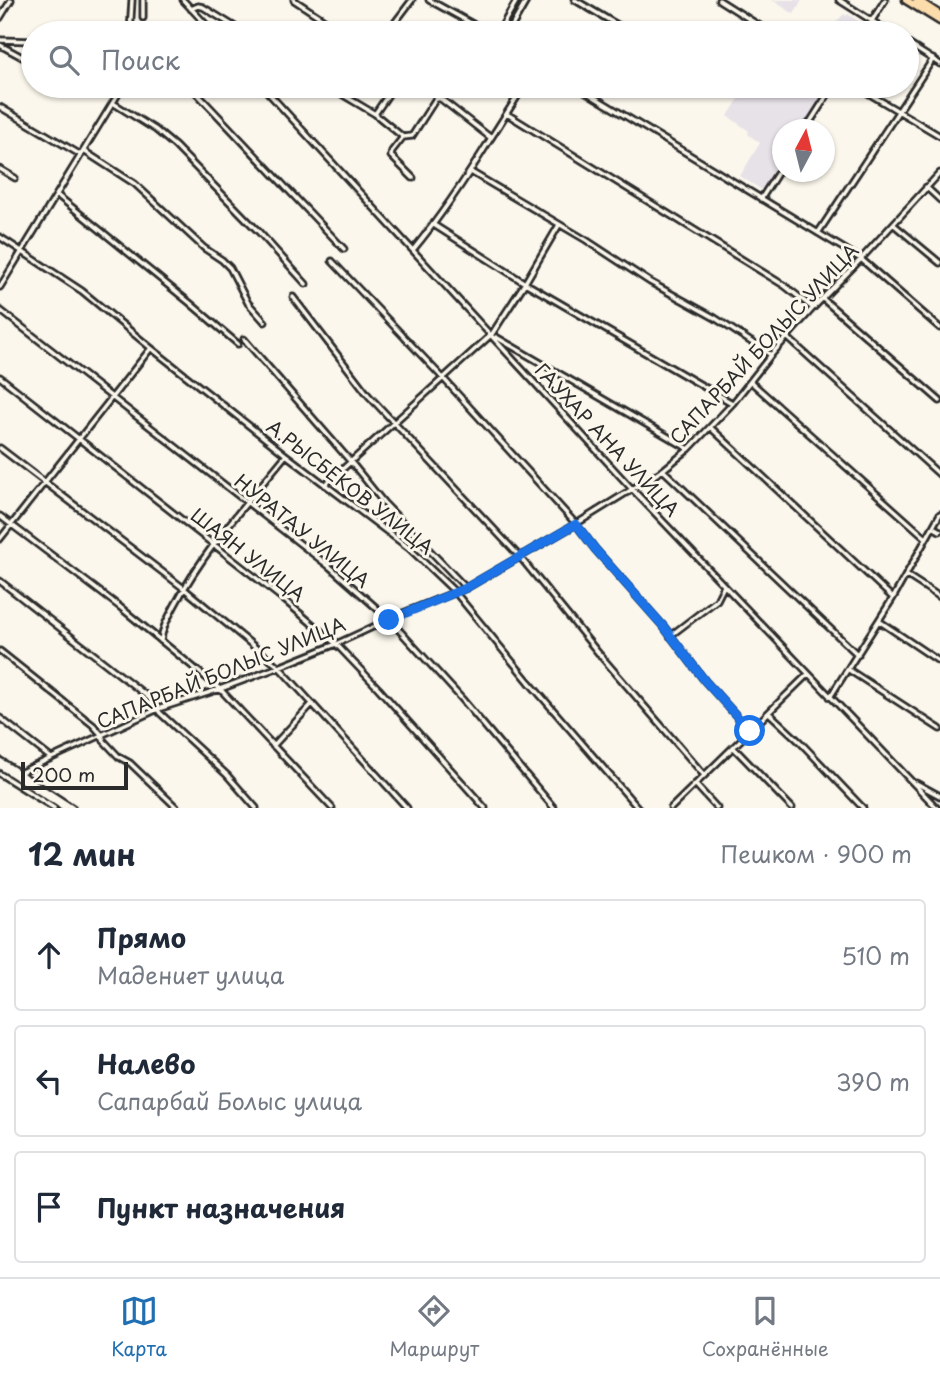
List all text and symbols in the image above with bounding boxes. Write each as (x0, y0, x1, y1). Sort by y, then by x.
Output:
search box (21, 21, 919, 98)
text: Поиск (101, 40, 180, 79)
icon: search (45, 41, 83, 79)
north arrow (772, 119, 835, 182)
street label: САПАРБАЙ БОЛЫС УЛИЦА (662, 236, 864, 450)
street label: ГАУХАР АНА УЛИЦА (529, 356, 686, 522)
street label: А.РЫСБЕКОВ УЛИЦА (261, 412, 440, 560)
street label: НУРАТАУ УЛИЦА (229, 467, 376, 594)
street label: ШАЯН УЛИЦА (186, 501, 312, 608)
route end (373, 604, 404, 635)
street label: САПАРБАЙ БОЛЫС УЛИЦА (92, 609, 349, 735)
route start (734, 715, 765, 746)
scale bar (21, 759, 128, 791)
text: 200 m (32, 760, 95, 788)
text: 12 мин (28, 831, 136, 876)
text: Пешком · 900 m (720, 836, 912, 871)
text: Прямо (97, 918, 186, 957)
icon: ahead (30, 936, 68, 974)
text: 510 m (841, 938, 910, 973)
text: Мадениет улица (97, 957, 284, 992)
text: Налево (97, 1044, 195, 1083)
icon: left (30, 1062, 68, 1100)
text: 390 m (836, 1064, 910, 1099)
text: Сапарбай Болыс улица (97, 1083, 362, 1118)
icon: arrive (30, 1188, 68, 1226)
text: Пункт назначения (97, 1188, 345, 1227)
tab: Карта (111, 1292, 167, 1362)
tab: Маршрут (389, 1292, 479, 1362)
tab: Сохранённые (702, 1292, 829, 1362)

